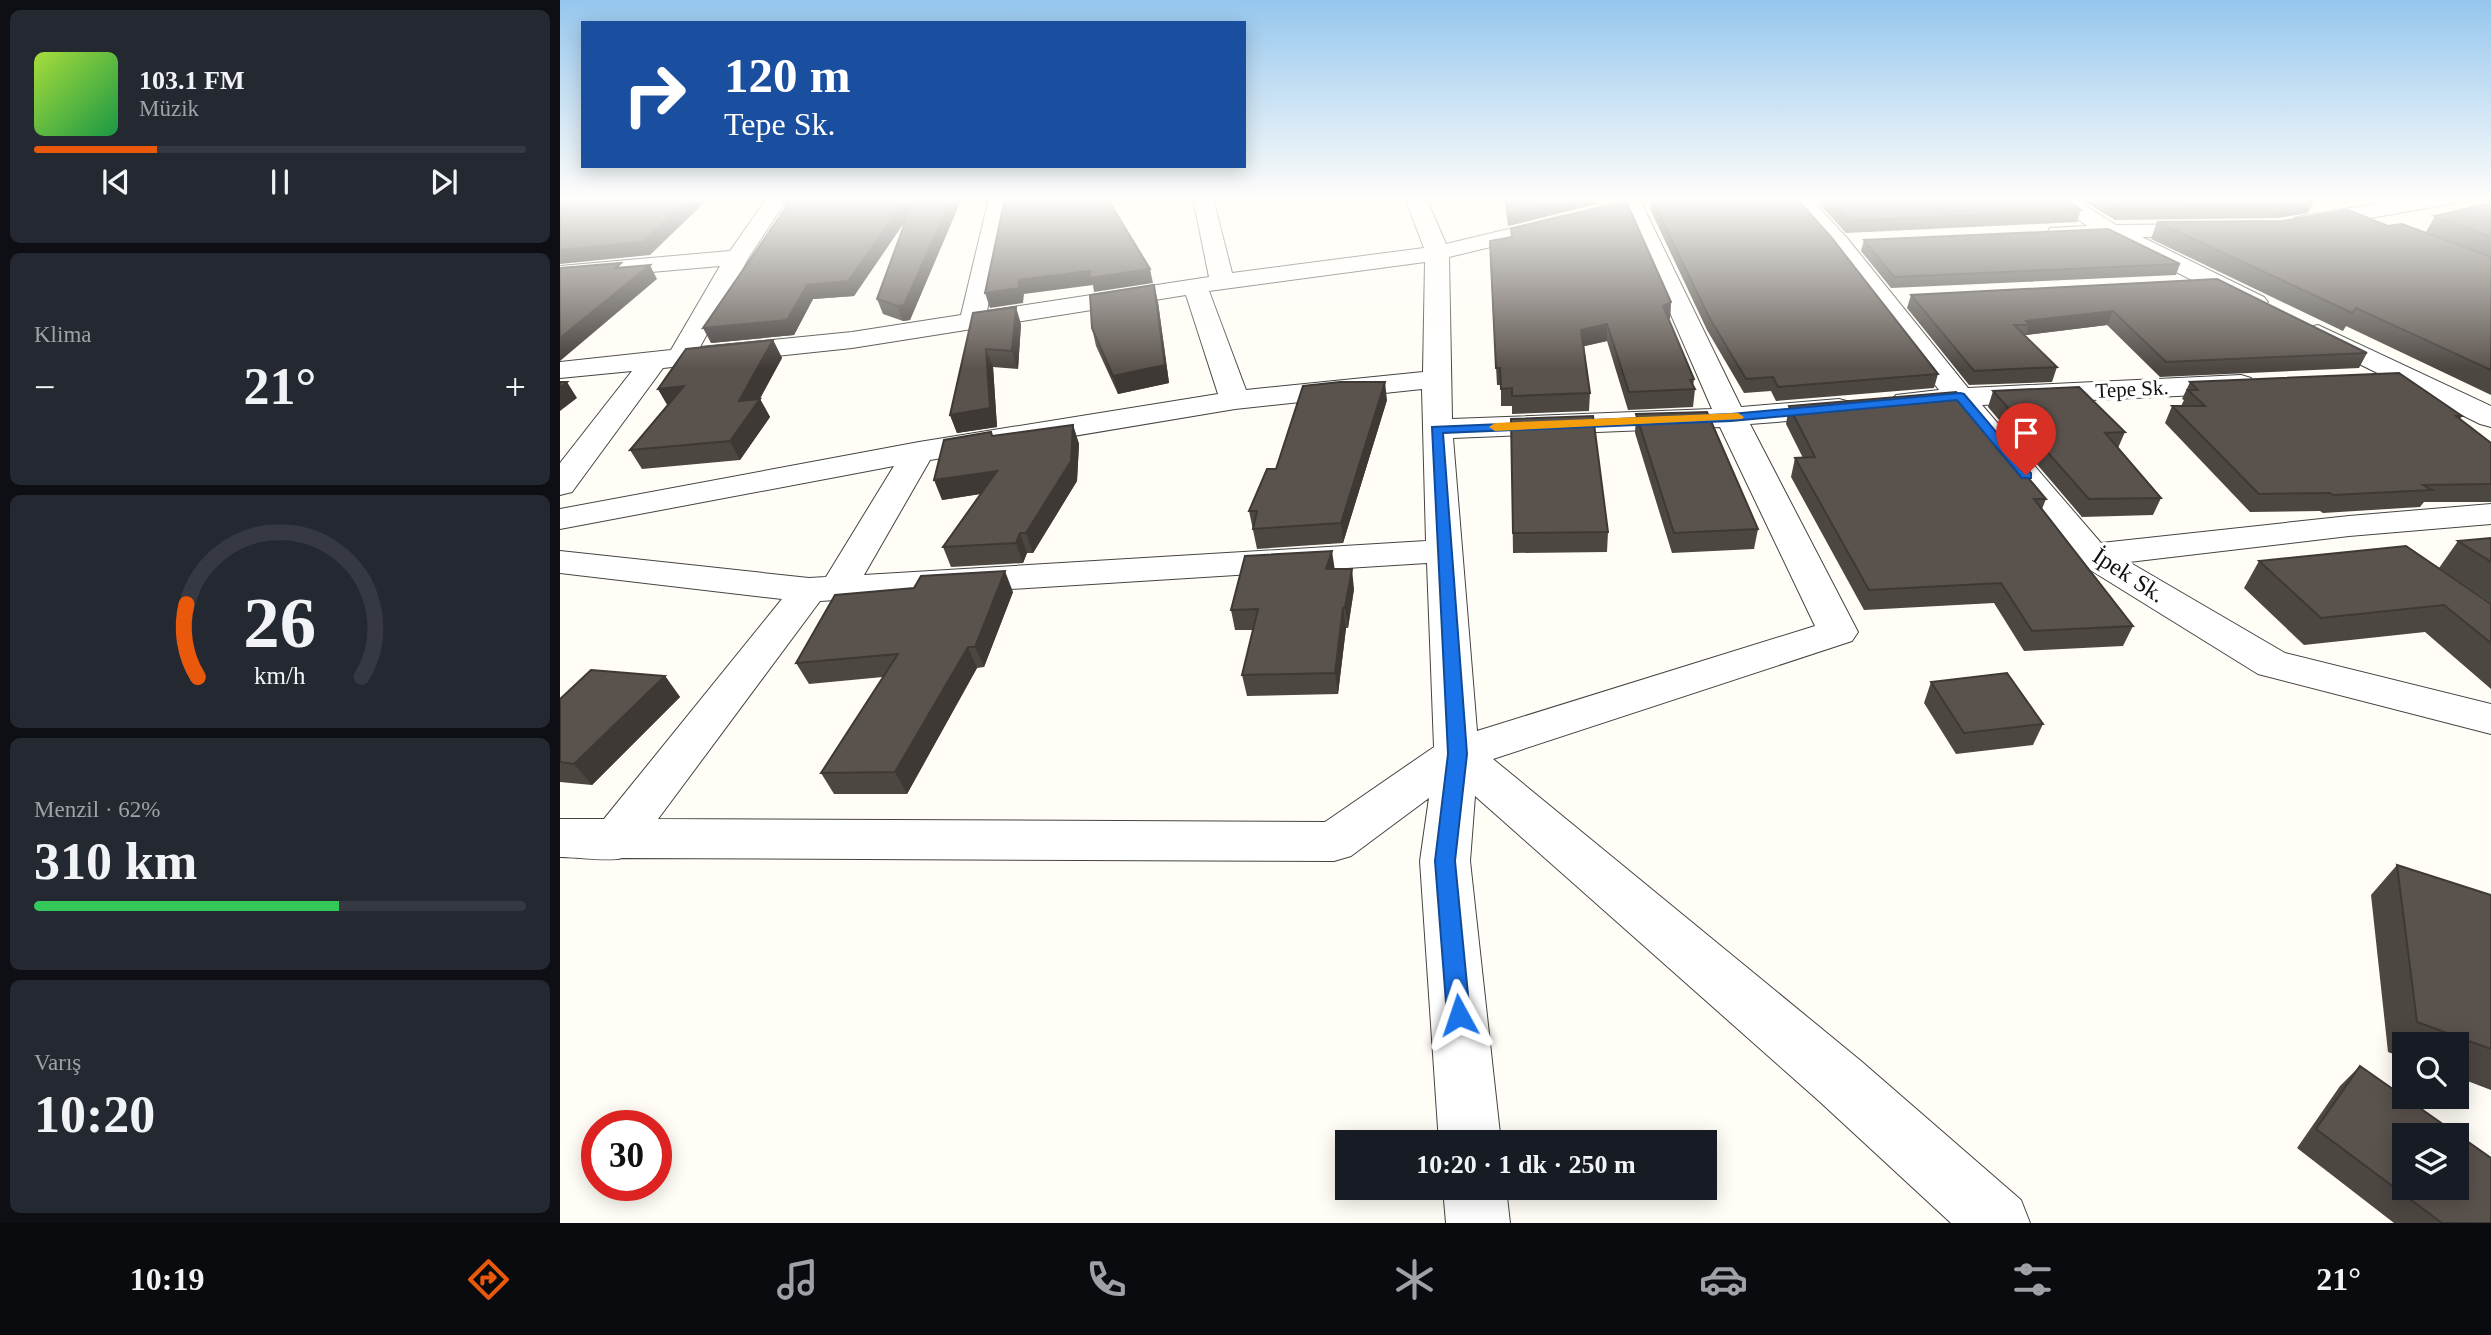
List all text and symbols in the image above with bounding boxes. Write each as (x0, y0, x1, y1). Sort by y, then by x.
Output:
text: 120 m (724, 48, 851, 103)
icon: right (609, 49, 700, 140)
text: 103.1 FM (139, 66, 244, 95)
text: Müzik (139, 96, 199, 121)
text: Tepe Sk. (724, 106, 836, 142)
icon: previous (97, 163, 135, 201)
icon: pause (261, 163, 299, 201)
icon: next (425, 163, 463, 201)
text: Klima (34, 322, 92, 347)
text: 21° (244, 358, 316, 415)
text: − (34, 366, 55, 408)
text: + (505, 366, 526, 408)
street label: Tepe Sk. (2095, 375, 2169, 403)
pin (1996, 403, 2056, 475)
icon: arrive (2007, 414, 2045, 452)
street label: İpek Sk. (2088, 542, 2170, 608)
text: 26 (244, 583, 316, 664)
text: km/h (254, 662, 306, 689)
text: Menzil · 62% (34, 797, 160, 822)
text: 310 km (34, 833, 197, 890)
position arrow (1422, 978, 1496, 1052)
map controls (2392, 1032, 2469, 1200)
button: search (2392, 1032, 2469, 1109)
text: Varış (34, 1050, 81, 1075)
text: 10:20 (34, 1086, 155, 1143)
speed limit sign: 30 (581, 1110, 672, 1201)
button: layers (2392, 1123, 2469, 1200)
text: 10:20 · 1 dk · 250 m (1416, 1150, 1636, 1179)
icon: directions (464, 1255, 513, 1304)
icon: music (773, 1255, 822, 1304)
icon: phone (1082, 1255, 1131, 1304)
icon: climate (1390, 1255, 1439, 1304)
icon: car (1699, 1255, 1748, 1304)
icon: filters (2008, 1255, 2057, 1304)
text: 10:19 (130, 1261, 205, 1297)
text: 21° (2316, 1261, 2361, 1297)

